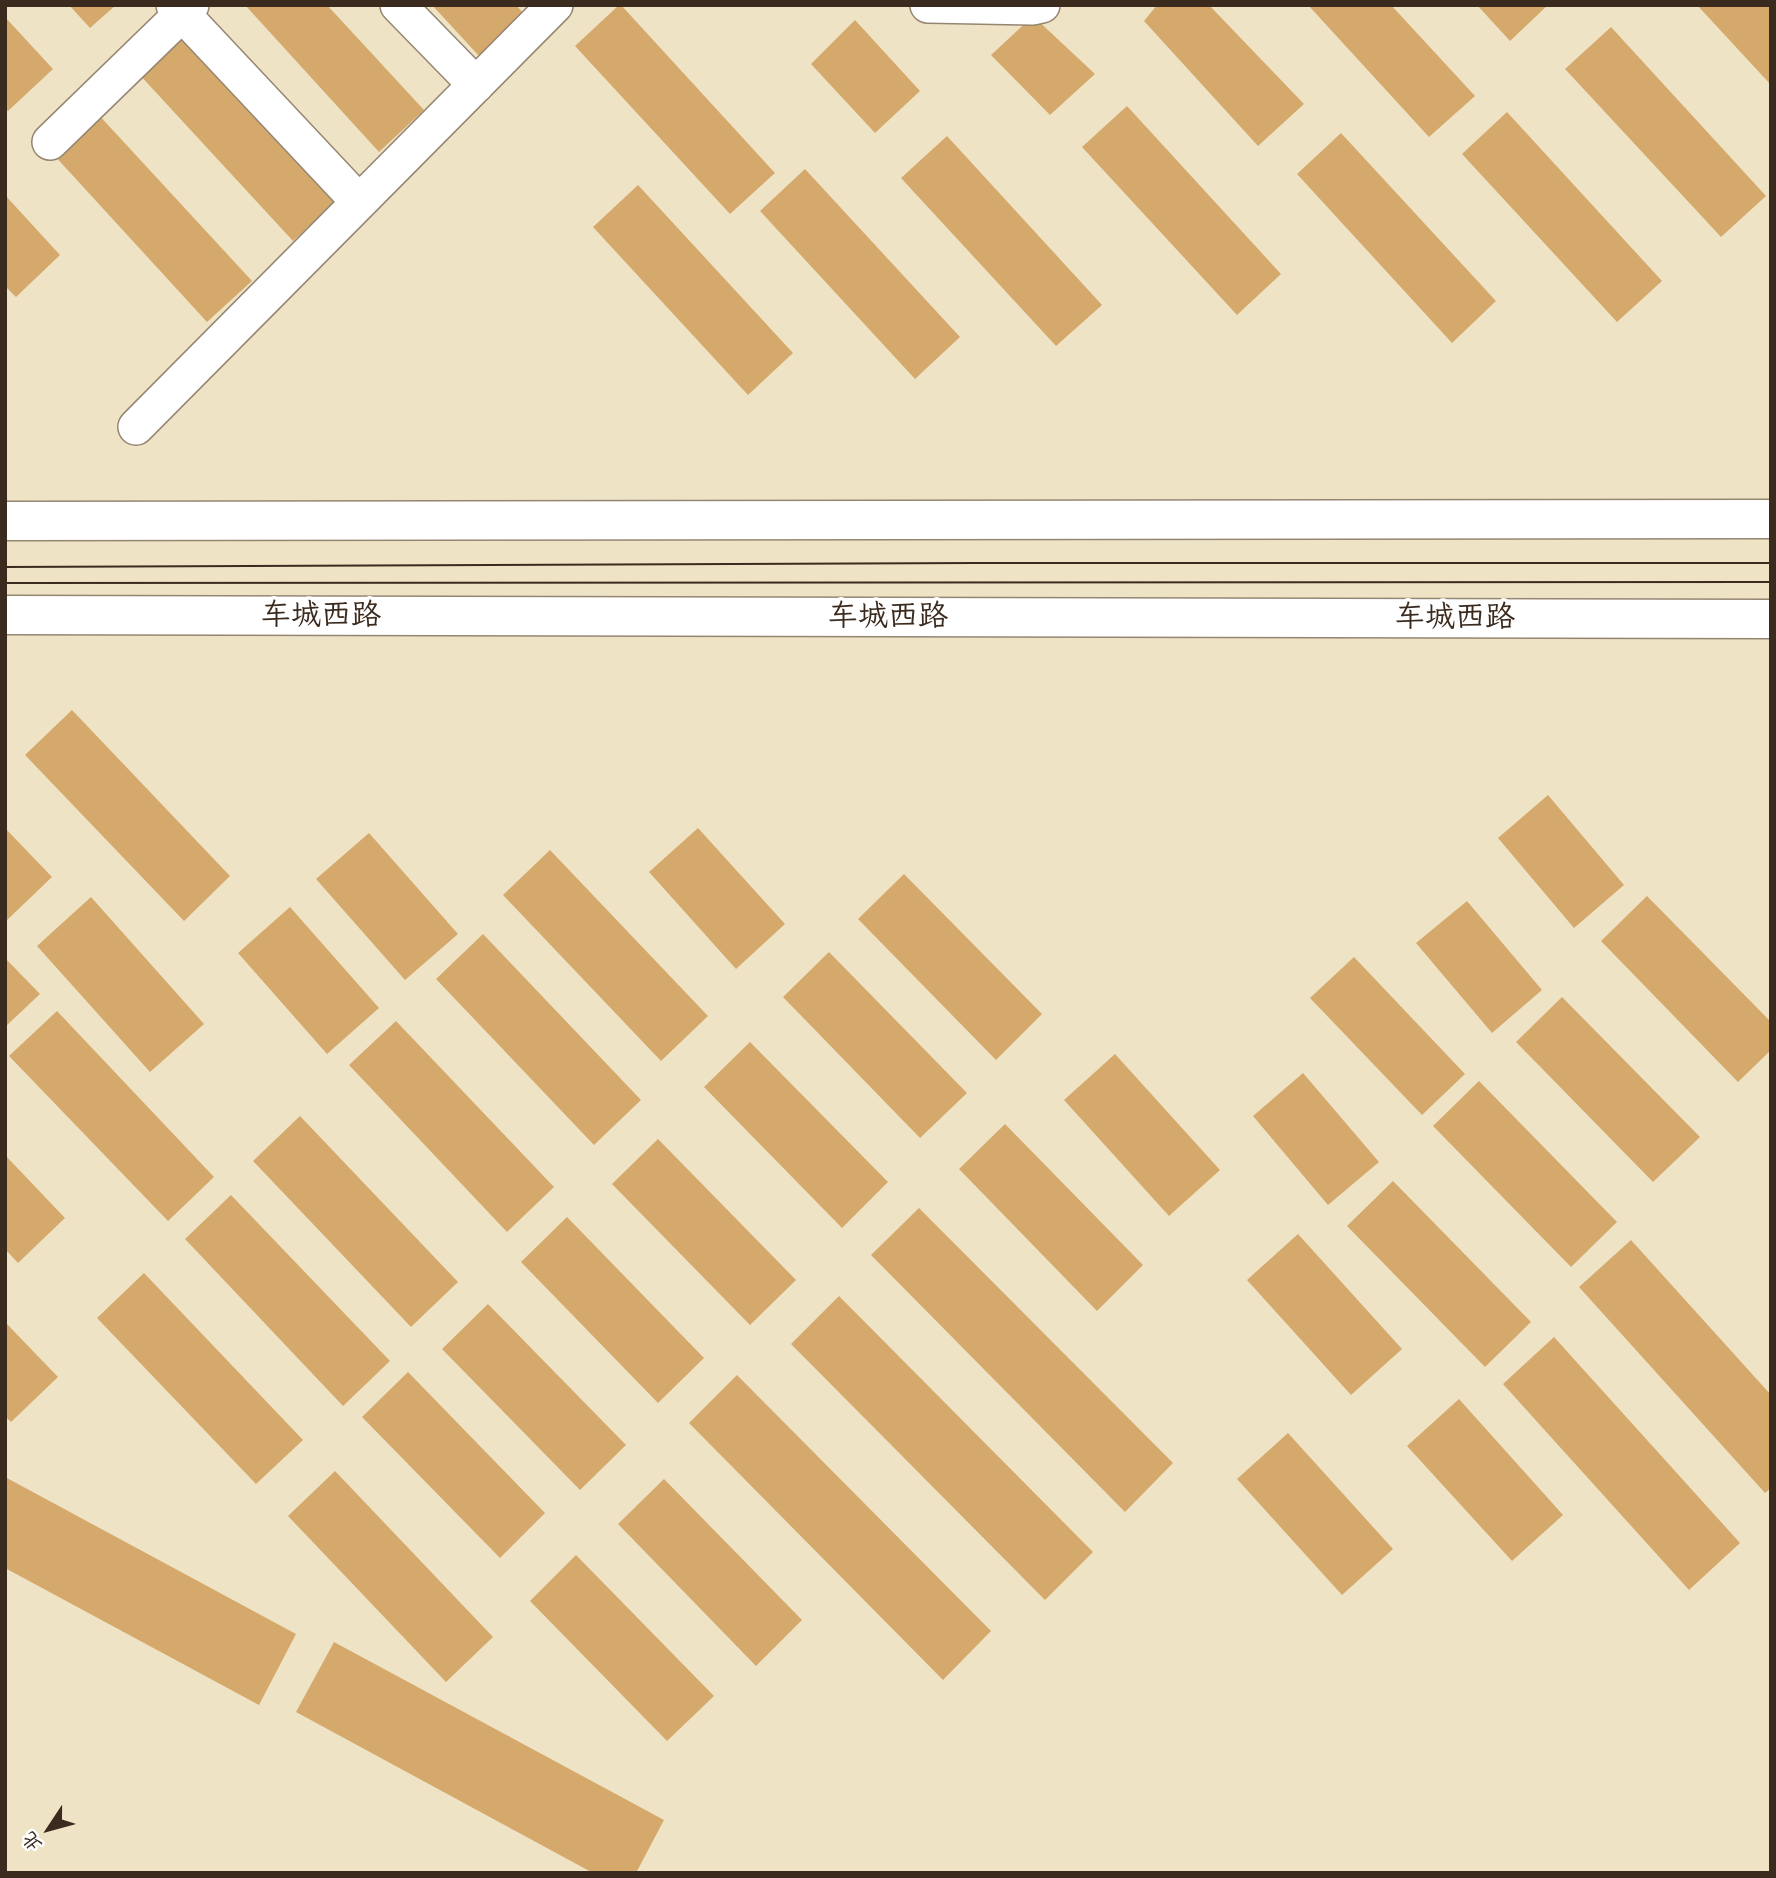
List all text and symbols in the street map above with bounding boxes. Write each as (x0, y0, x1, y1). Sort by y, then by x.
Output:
street label: 车城西路 (261, 598, 381, 634)
street label: 车城西路 (828, 599, 948, 635)
street label: 车城西路 (1395, 600, 1515, 636)
north arrow (14, 1794, 84, 1864)
text: 北 (17, 1827, 47, 1856)

